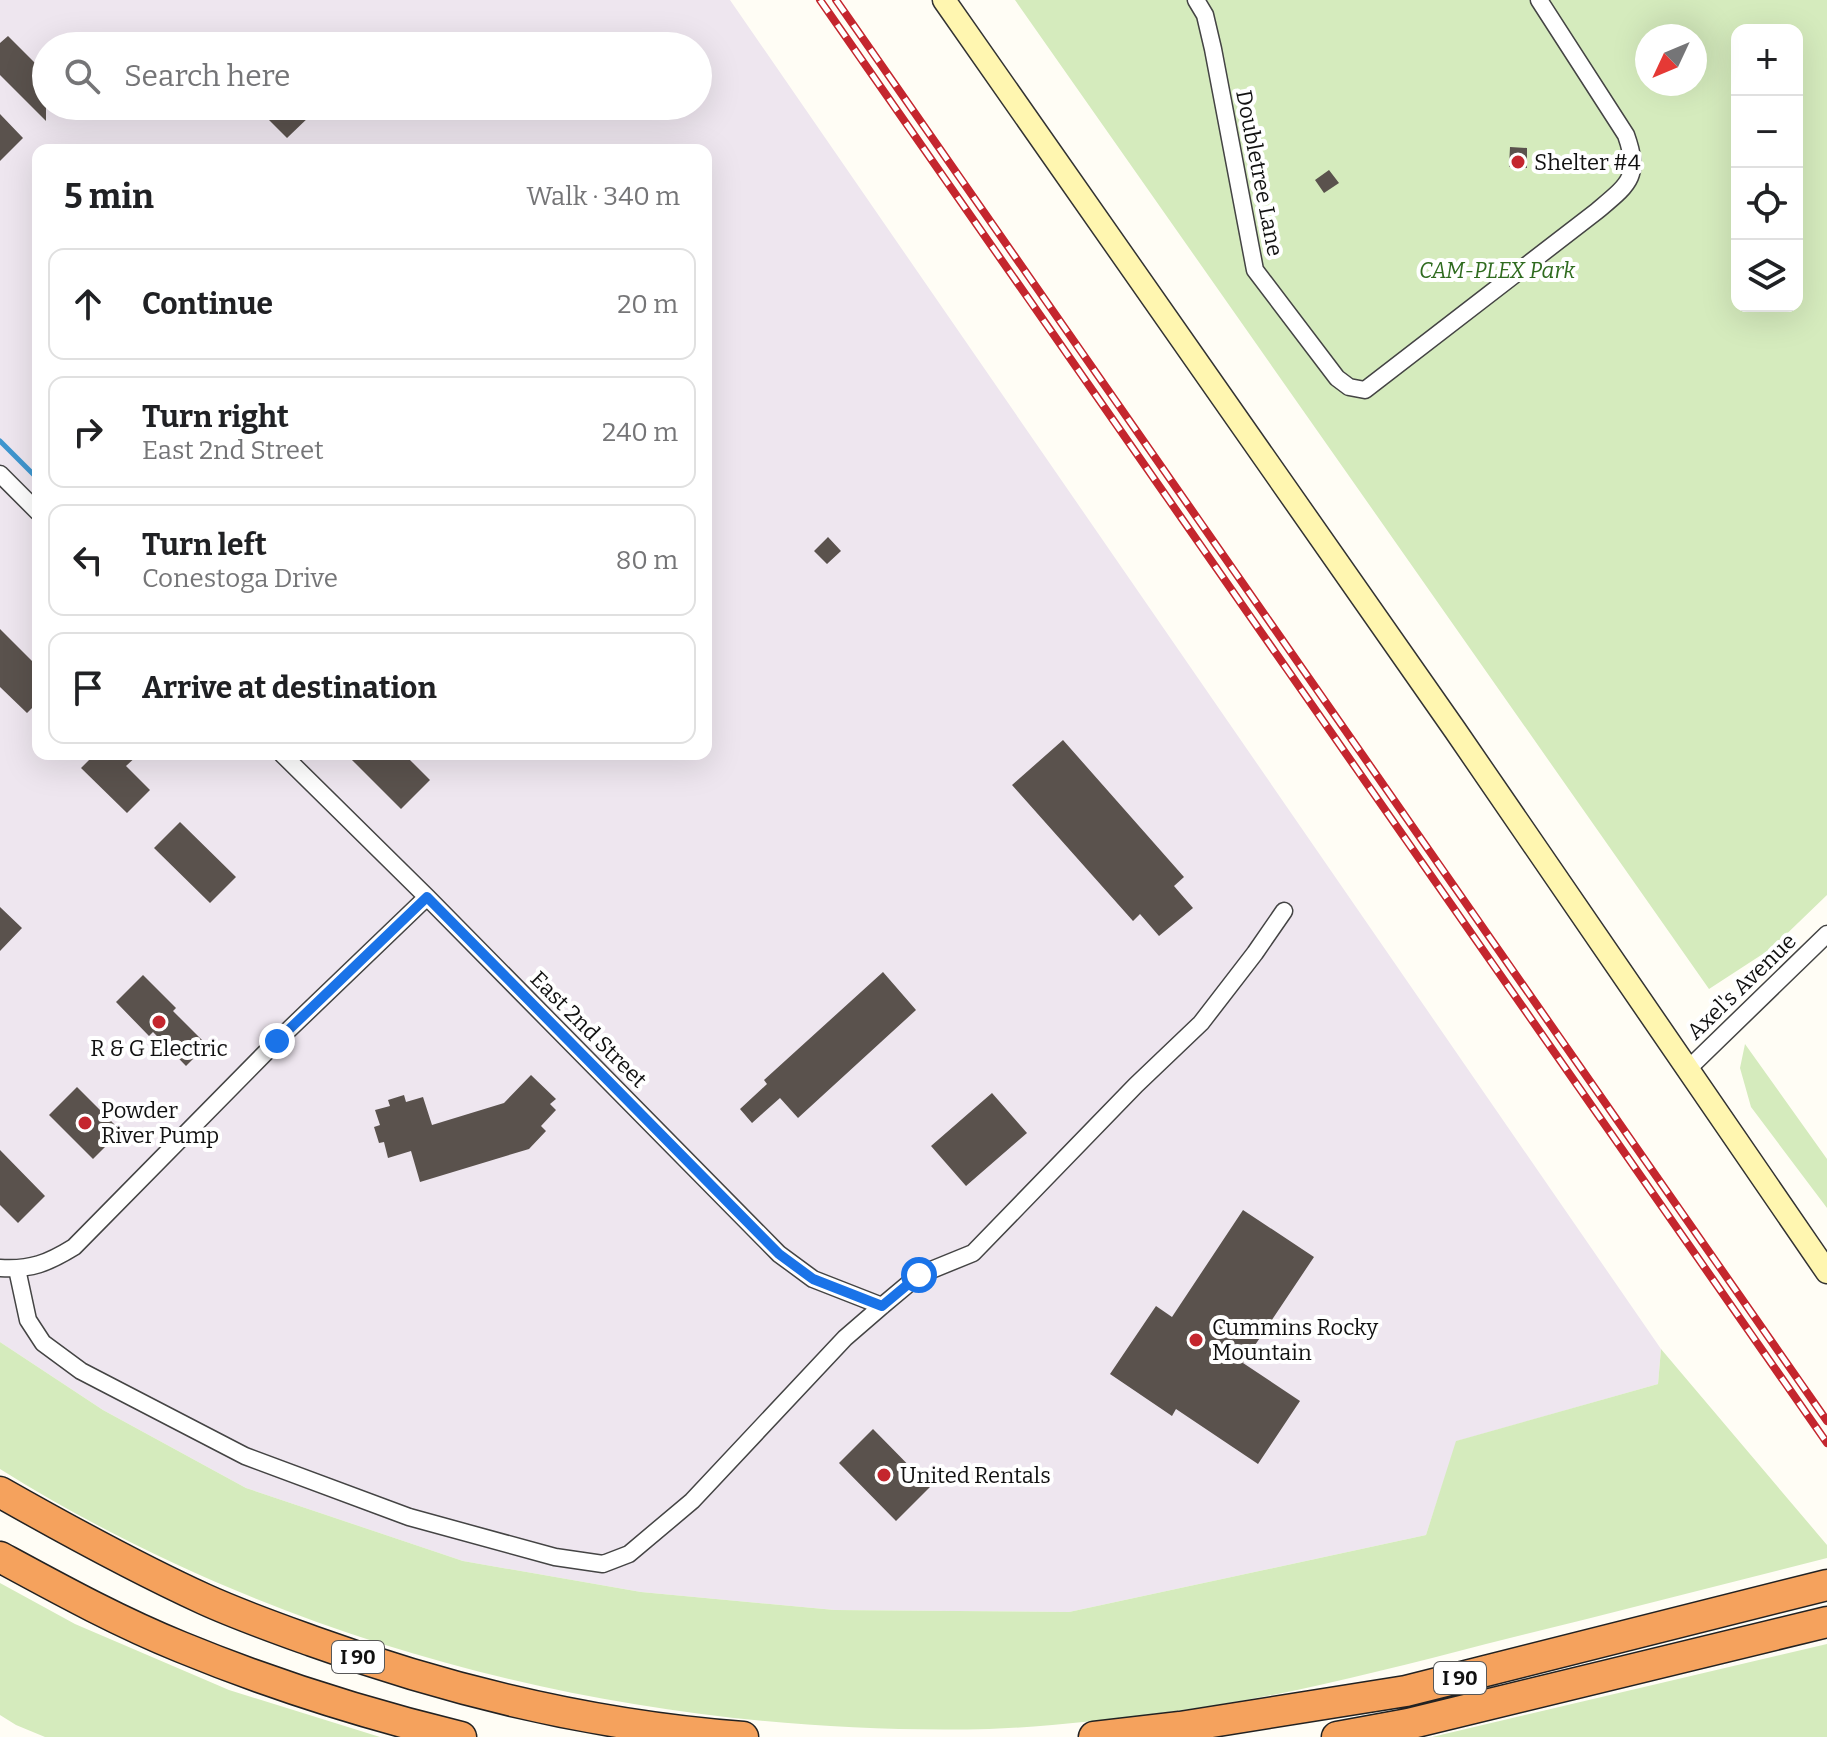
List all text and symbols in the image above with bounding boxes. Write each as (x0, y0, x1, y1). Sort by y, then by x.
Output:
north arrow (1635, 24, 1707, 96)
map controls (1731, 24, 1803, 312)
button: + (1731, 24, 1803, 96)
search box (32, 32, 712, 120)
icon: search (60, 54, 104, 98)
text: Search here (124, 58, 291, 94)
street label: Doubletree Lane (1230, 88, 1289, 258)
button: − (1731, 96, 1803, 168)
place label: Shelter #4 (1534, 149, 1641, 176)
marker: Shelter #4 (1509, 153, 1527, 171)
button: locate (1731, 168, 1803, 240)
text: 5 min (64, 176, 154, 217)
text: Walk · 340 m (527, 181, 680, 212)
button: layers (1731, 240, 1803, 312)
park label: CAM-PLEX Park (1419, 257, 1576, 284)
icon: ahead (66, 282, 110, 326)
text: Continue (142, 286, 273, 322)
text: 20 m (617, 289, 678, 320)
text: Turn right (142, 399, 289, 435)
icon: right (66, 410, 110, 454)
text: 240 m (602, 417, 678, 448)
text: East 2nd Street (142, 435, 324, 466)
text: Turn left (142, 527, 267, 563)
icon: left (66, 538, 110, 582)
text: 80 m (616, 545, 678, 576)
text: Conestoga Drive (142, 563, 338, 594)
icon: arrive (66, 666, 110, 710)
text: Arrive at destination (142, 670, 437, 706)
street label: Axel's Avenue (1681, 928, 1802, 1045)
street label: East 2nd Street (525, 965, 653, 1093)
marker: R & G Electric (150, 1013, 168, 1031)
route end (259, 1023, 295, 1059)
place label: R & G Electric (90, 1035, 228, 1062)
place label: Powder River Pump (101, 1097, 219, 1149)
marker: Powder River Pump (76, 1114, 94, 1132)
route start (901, 1257, 937, 1293)
place label: Cummins Rocky Mountain (1212, 1314, 1378, 1366)
marker: Cummins Rocky Mountain (1187, 1331, 1205, 1349)
place label: United Rentals (900, 1462, 1051, 1489)
marker: United Rentals (875, 1466, 893, 1484)
road number: I 90 (332, 1641, 384, 1673)
road number: I 90 (1434, 1662, 1486, 1694)

